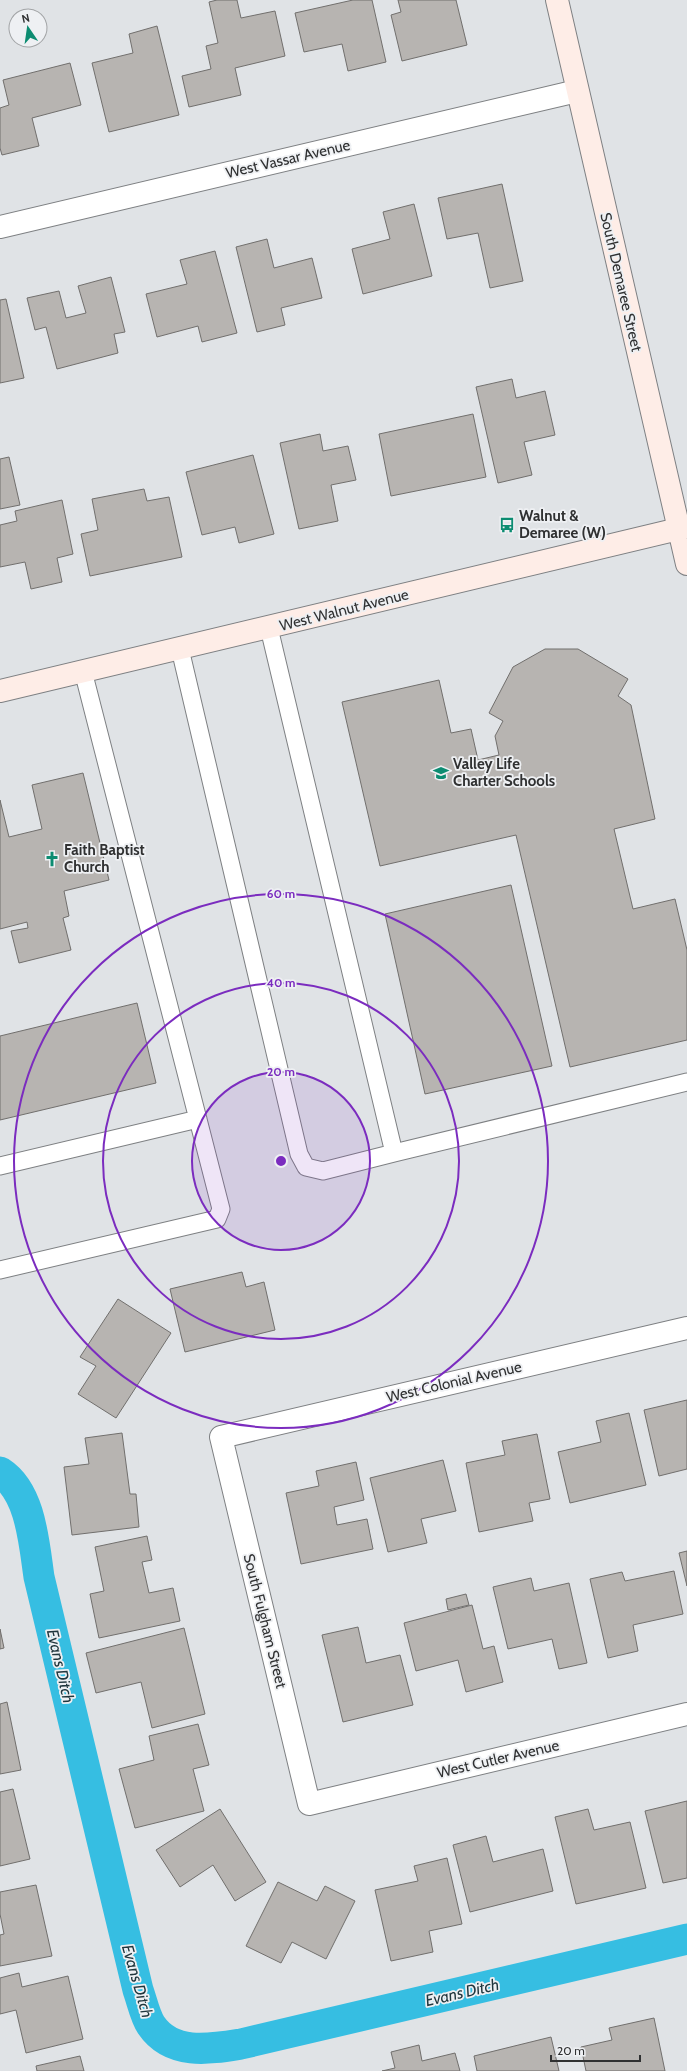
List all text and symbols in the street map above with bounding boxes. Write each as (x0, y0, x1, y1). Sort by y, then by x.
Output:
north arrow (8, 8, 48, 48)
text: N (20, 11, 31, 26)
street label: West Vassar Avenue (224, 136, 352, 182)
street label: South Demaree Street (596, 211, 646, 353)
place label: Walnut & Demaree (W) (519, 507, 606, 542)
bus stop icon: Walnut & Demaree (W) (498, 516, 516, 534)
street label: West Walnut Avenue (278, 585, 411, 635)
place label: Valley Life Charter Schools (453, 755, 555, 790)
school or university icon: Valley Life Charter Schools (432, 764, 450, 782)
place label: Faith Baptist Church (64, 841, 145, 876)
church icon: Faith Baptist Church (43, 850, 61, 868)
text: 60 m (267, 886, 295, 901)
text: 40 m (266, 975, 296, 990)
text: 20 m (267, 1064, 295, 1079)
centre of rings (274, 1154, 288, 1168)
street label: West Colonial Avenue (385, 1358, 524, 1406)
street label: South Fulgham Street (240, 1552, 290, 1690)
water label: Evans Ditch (43, 1627, 78, 1705)
street label: West Cutler Avenue (435, 1736, 561, 1782)
water label: Evans Ditch (118, 1942, 157, 2020)
water label: Evans Ditch (423, 1975, 501, 2010)
scale bar (551, 2037, 640, 2063)
text: 20 m (557, 2043, 585, 2058)

